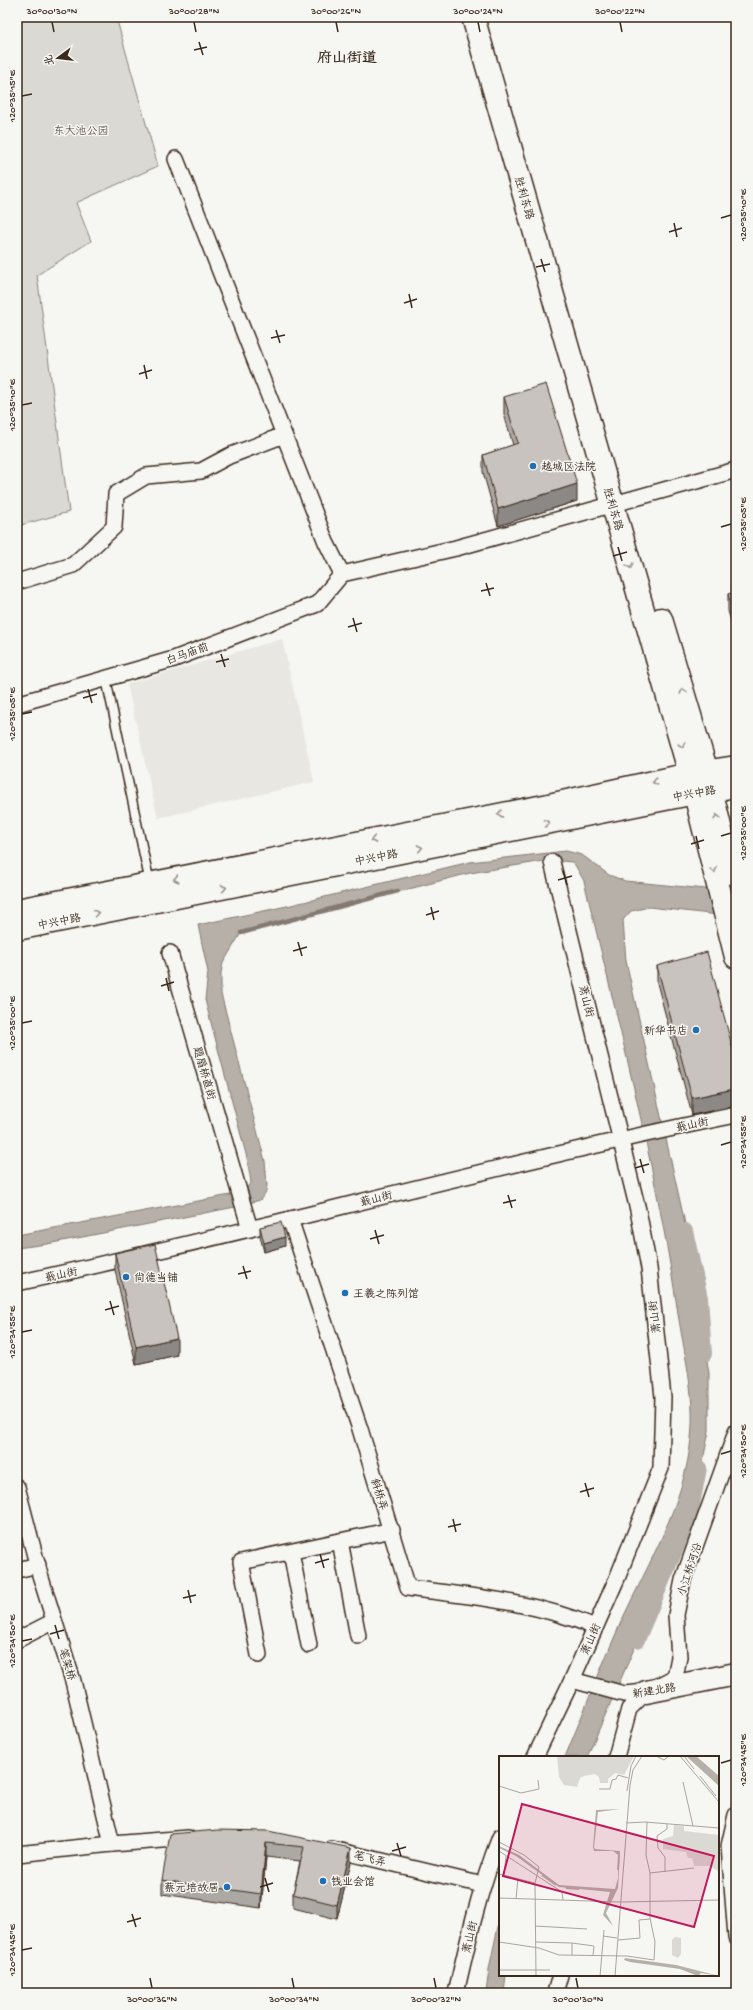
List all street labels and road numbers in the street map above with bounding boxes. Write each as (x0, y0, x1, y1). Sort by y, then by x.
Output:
street label: 胜利东路 (511, 175, 536, 221)
street label: 胜利东路 (600, 486, 625, 532)
street label: 白马庙前 (165, 641, 210, 668)
street label: 中兴中路 (671, 784, 717, 805)
street label: 中兴中路 (353, 848, 399, 869)
street label: 中兴中路 (36, 912, 82, 933)
street label: 萧山街 (575, 984, 596, 1020)
street label: 题扇桥直街 (190, 1045, 218, 1103)
street label: 蕺山街 (675, 1114, 711, 1135)
street label: 蕺山街 (359, 1188, 395, 1210)
street label: 蕺山街 (44, 1264, 80, 1285)
street label: 萧山街 (647, 1299, 664, 1334)
street label: 斜桥弄 (368, 1476, 391, 1512)
street label: 小江桥河沿 (676, 1541, 705, 1598)
street label: 萧山街 (579, 1621, 604, 1657)
street label: 笔架桥 (56, 1647, 78, 1682)
street label: 新建北路 (631, 1682, 677, 1701)
street label: 笔飞弄 (352, 1849, 387, 1870)
street label: 萧山街 (460, 1919, 481, 1955)

